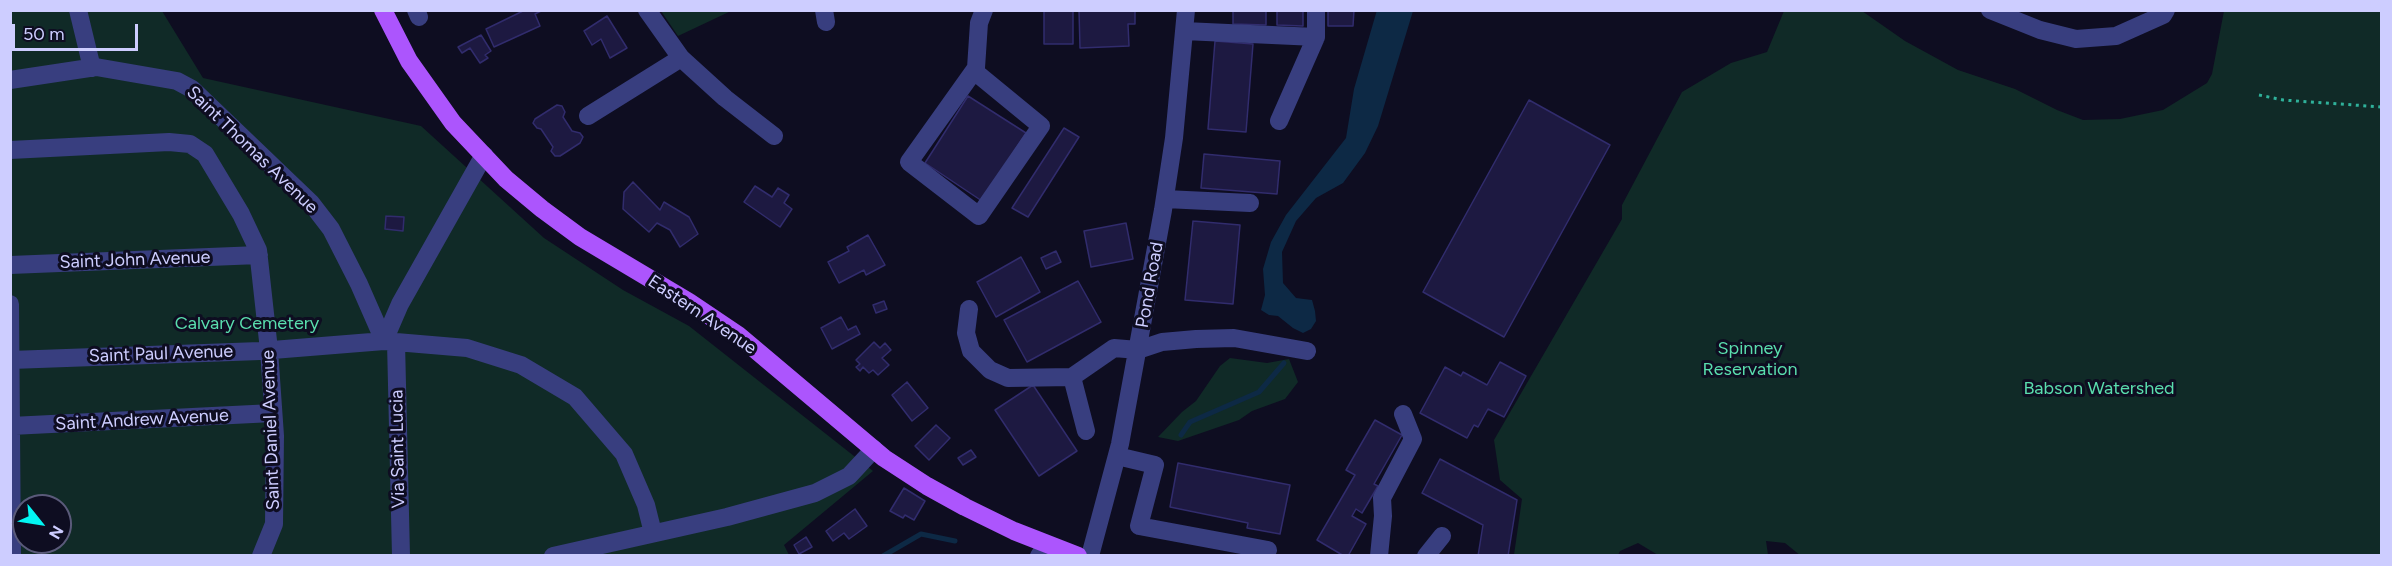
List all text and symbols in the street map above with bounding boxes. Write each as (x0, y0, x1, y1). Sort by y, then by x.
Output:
scale bar (15, 12, 141, 50)
text: 50 m (23, 23, 65, 45)
street label: Saint Thomas Avenue (182, 82, 322, 218)
street label: Pond Road (1132, 240, 1168, 330)
street label: Saint John Avenue (59, 247, 211, 273)
street label: Eastern Avenue (644, 271, 760, 359)
park label: Calvary Cemetery (175, 313, 319, 335)
park label: Spinney Reservation (1702, 338, 1798, 380)
street label: Saint Paul Avenue (88, 341, 234, 367)
street label: Saint Daniel Avenue (257, 349, 285, 511)
park label: Babson Watershed (2023, 378, 2175, 400)
street label: Via Saint Lucia (386, 390, 410, 508)
street label: Saint Andrew Avenue (55, 405, 229, 435)
north arrow (12, 494, 72, 554)
text: N (45, 522, 68, 542)

